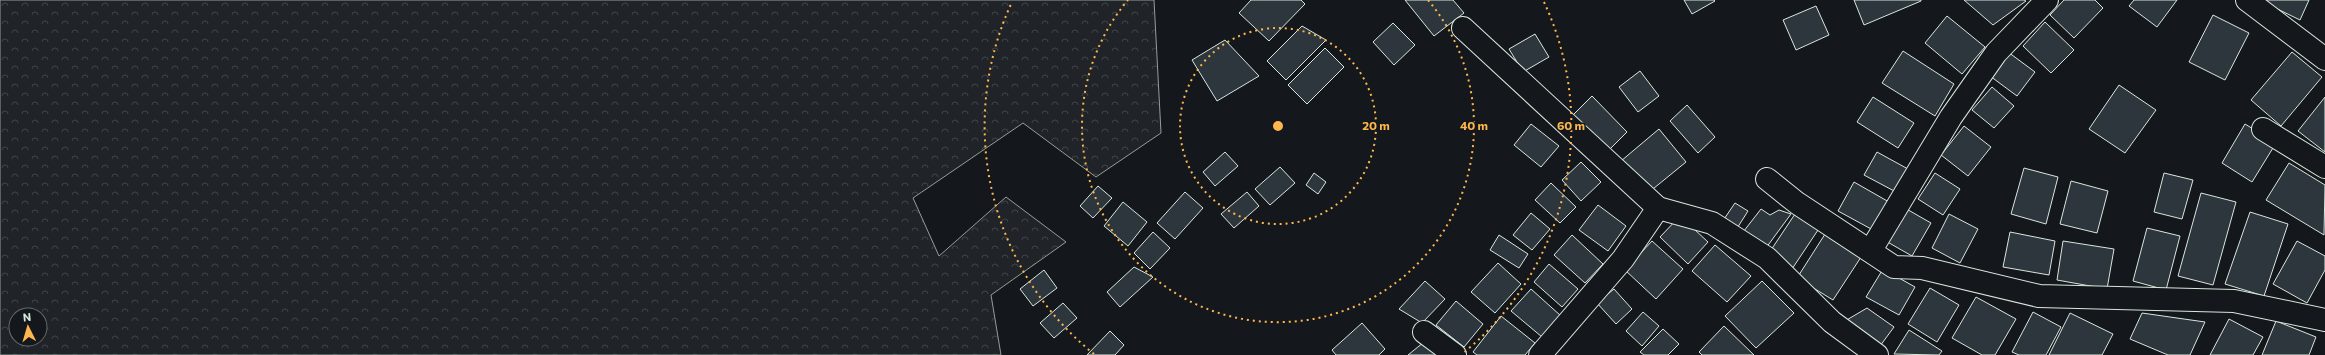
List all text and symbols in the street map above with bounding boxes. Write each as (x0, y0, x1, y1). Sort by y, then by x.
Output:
text: 20 m (1362, 118, 1390, 132)
text: 40 m (1460, 118, 1488, 132)
text: 60 m (1557, 118, 1585, 132)
centre of rings (1271, 119, 1285, 133)
north arrow (8, 307, 48, 347)
text: N (22, 310, 32, 323)

